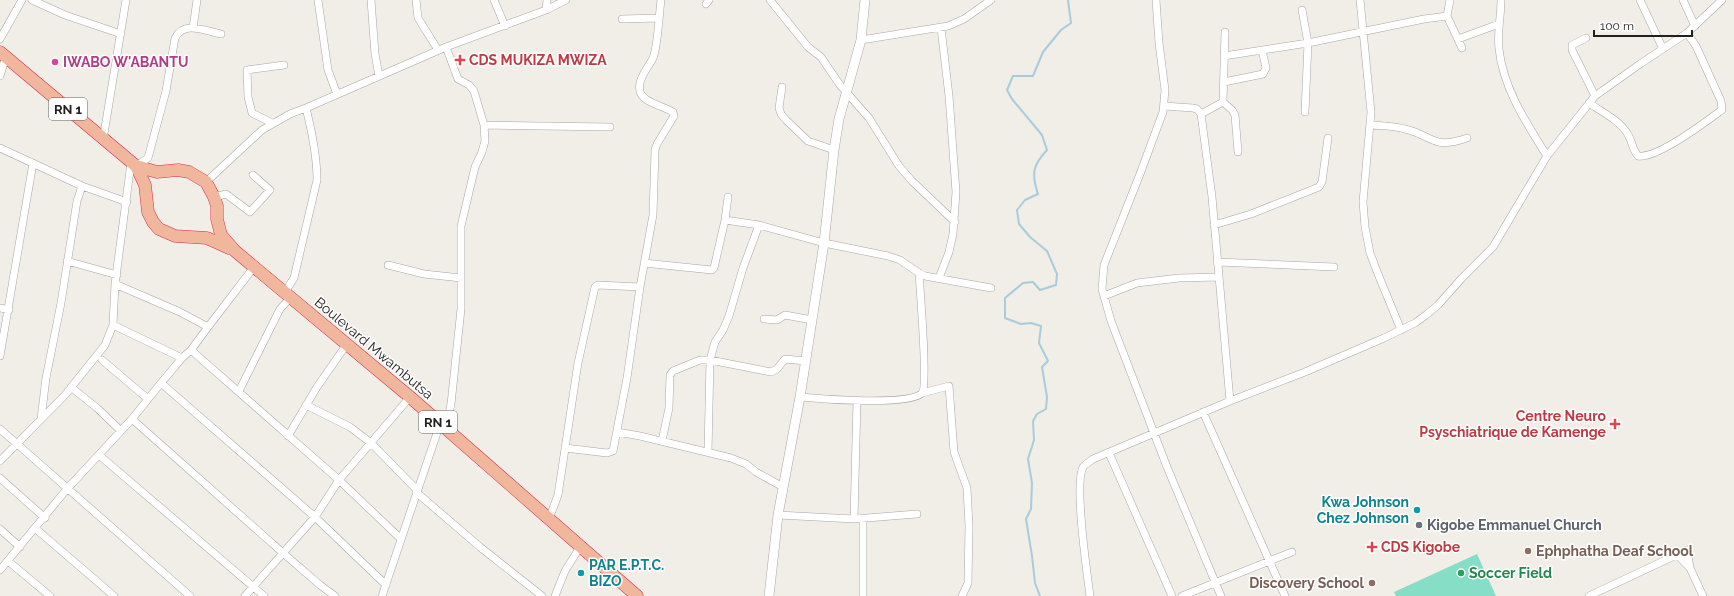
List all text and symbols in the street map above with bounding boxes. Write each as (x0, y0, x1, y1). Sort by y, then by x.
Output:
scale bar (1594, 12, 1692, 38)
text: 100 m (1600, 19, 1634, 33)
place label: CDS MUKIZA MWIZA (469, 52, 607, 68)
place label: IWABO W'ABANTU (63, 54, 188, 70)
marker: CDS MUKIZA MWIZA (454, 54, 466, 66)
marker: IWABO W'ABANTU (50, 57, 60, 67)
road number: RN 1 (49, 98, 87, 120)
street label: Boulevard Mwambutsa (312, 294, 436, 402)
place label: Centre Neuro Psyschiatrique de Kamenge (1419, 408, 1607, 440)
road number: RN 1 (419, 411, 457, 433)
marker: Centre Neuro Psyschiatrique de Kamenge (1609, 418, 1621, 430)
place label: Kwa Johnson Chez Johnson (1317, 494, 1409, 526)
marker: Kwa Johnson Chez Johnson (1412, 505, 1422, 515)
place label: Kigobe Emmanuel Church (1427, 517, 1602, 533)
marker: Kigobe Emmanuel Church (1414, 520, 1424, 530)
place label: CDS Kigobe (1381, 539, 1461, 555)
marker: CDS Kigobe (1366, 541, 1378, 553)
place label: Ephphatha Deaf School (1536, 543, 1694, 559)
marker: Ephphatha Deaf School (1523, 546, 1533, 556)
place label: PAR E.P.T.C. BIZO (589, 557, 664, 589)
place label: Soccer Field (1469, 565, 1552, 581)
marker: PAR E.P.T.C. BIZO (576, 568, 586, 578)
marker: Soccer Field (1456, 568, 1466, 578)
place label: Discovery School (1249, 575, 1365, 591)
marker: Discovery School (1367, 578, 1377, 588)

